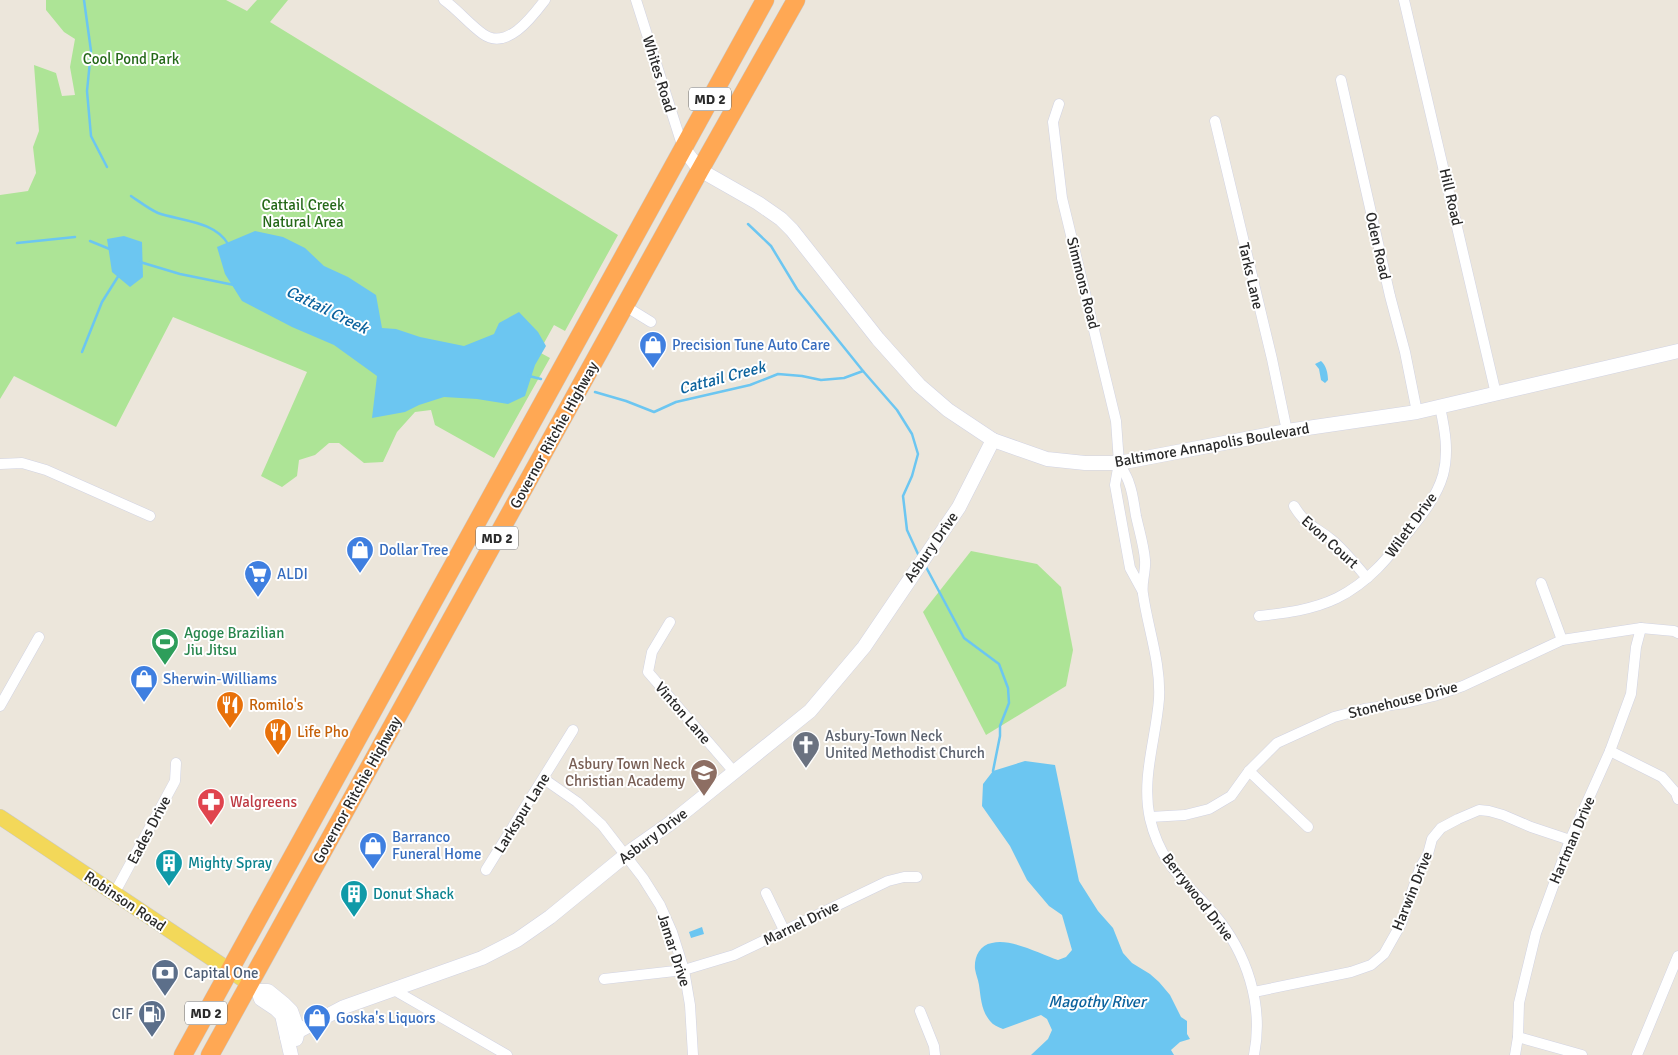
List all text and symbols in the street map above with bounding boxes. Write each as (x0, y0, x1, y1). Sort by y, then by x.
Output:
street label: Whites Road (639, 33, 679, 115)
park label: Cool Pond Park (83, 50, 180, 68)
road number: MD 2 (689, 88, 731, 110)
street label: Hill Road (1436, 167, 1466, 227)
park label: Cattail Creek Natural Area (261, 196, 345, 231)
street label: Oden Road (1361, 210, 1395, 282)
street label: Simmons Road (1063, 235, 1103, 331)
street label: Tarks Lane (1235, 241, 1267, 311)
water label: Cattail Creek (283, 282, 373, 339)
shop icon: Precision Tune Auto Care (638, 330, 668, 369)
place label: Precision Tune Auto Care (672, 336, 830, 354)
water label: Cattail Creek (677, 356, 769, 399)
street label: Governor Ritchie Highway (506, 358, 602, 512)
street label: Baltimore Annapolis Boulevard (1113, 419, 1311, 471)
street label: Wilett Drive (1381, 489, 1441, 561)
street label: Asbury Drive (900, 508, 962, 586)
street label: Evon Court (1298, 512, 1362, 572)
road number: MD 2 (476, 526, 518, 550)
shop icon: Dollar Tree (345, 535, 375, 574)
place label: Dollar Tree (379, 541, 449, 559)
supermarket icon: ALDI (243, 559, 273, 598)
place label: ALDI (277, 565, 308, 583)
place label: Agoge Brazilian Jiu Jitsu (184, 624, 284, 659)
sports icon: Agoge Brazilian Jiu Jitsu (150, 627, 180, 666)
shop icon: Sherwin-Williams (129, 664, 159, 703)
place label: Sherwin-Williams (163, 670, 277, 688)
street label: Vinton Lane (651, 678, 715, 748)
street label: Stonehouse Drive (1346, 678, 1460, 722)
restaurant icon: Romilo's (215, 690, 245, 729)
place label: Romilo's (249, 696, 304, 714)
street label: Governor Ritchie Highway (309, 713, 405, 867)
restaurant icon: Life Pho (263, 717, 293, 756)
place label: Life Pho (297, 723, 349, 741)
place label: Asbury-Town Neck United Methodist Church (825, 727, 985, 762)
church icon: Asbury-Town Neck United Methodist Church (791, 730, 821, 769)
place label: Asbury Town Neck Christian Academy (565, 755, 685, 790)
school or university icon: Asbury Town Neck Christian Academy (689, 758, 719, 797)
street label: Larkspur Lane (490, 770, 554, 856)
pharmacy icon: Walgreens (196, 787, 226, 826)
street label: Eades Drive (123, 793, 175, 867)
place label: Walgreens (230, 793, 297, 811)
street label: Hartman Drive (1545, 793, 1599, 887)
street label: Asbury Drive (615, 804, 691, 868)
place label: Barranco Funeral Home (392, 828, 481, 863)
shop icon: Barranco Funeral Home (358, 831, 388, 870)
building icon: Mighty Spray (154, 848, 184, 887)
street label: Harwin Drive (1388, 849, 1436, 933)
street label: Berrywood Drive (1158, 850, 1238, 944)
place label: Mighty Spray (188, 854, 272, 872)
street label: Robinson Road (81, 867, 169, 935)
building icon: Donut Shack (339, 879, 369, 918)
place label: Donut Shack (373, 885, 455, 903)
street label: Marnel Drive (760, 897, 842, 949)
street label: Jamar Drive (654, 911, 694, 989)
bank icon: Capital One (150, 958, 180, 997)
place label: Capital One (184, 964, 259, 982)
water label: Magothy River (1048, 992, 1148, 1012)
fuel station icon: CIF (137, 999, 167, 1038)
road number: MD 2 (185, 1001, 227, 1024)
shop icon: Goska's Liquors (302, 1003, 332, 1042)
place label: CIF (112, 1005, 133, 1023)
place label: Goska's Liquors (336, 1009, 436, 1027)

